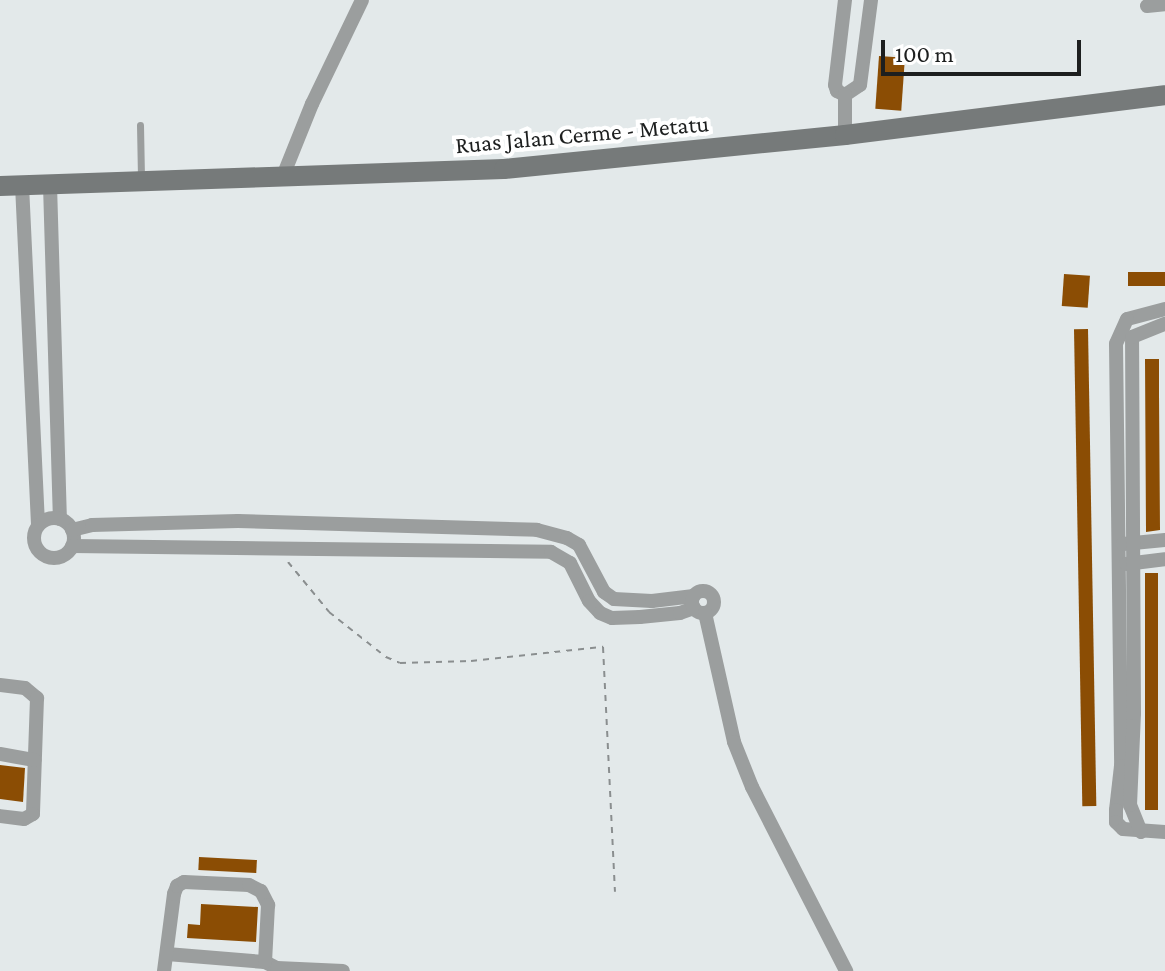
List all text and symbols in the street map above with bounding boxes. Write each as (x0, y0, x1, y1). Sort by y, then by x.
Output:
scale bar (885, 24, 1085, 74)
text: 100 m (895, 40, 954, 67)
street label: Ruas Jalan Cerme - Metatu (454, 109, 710, 159)

